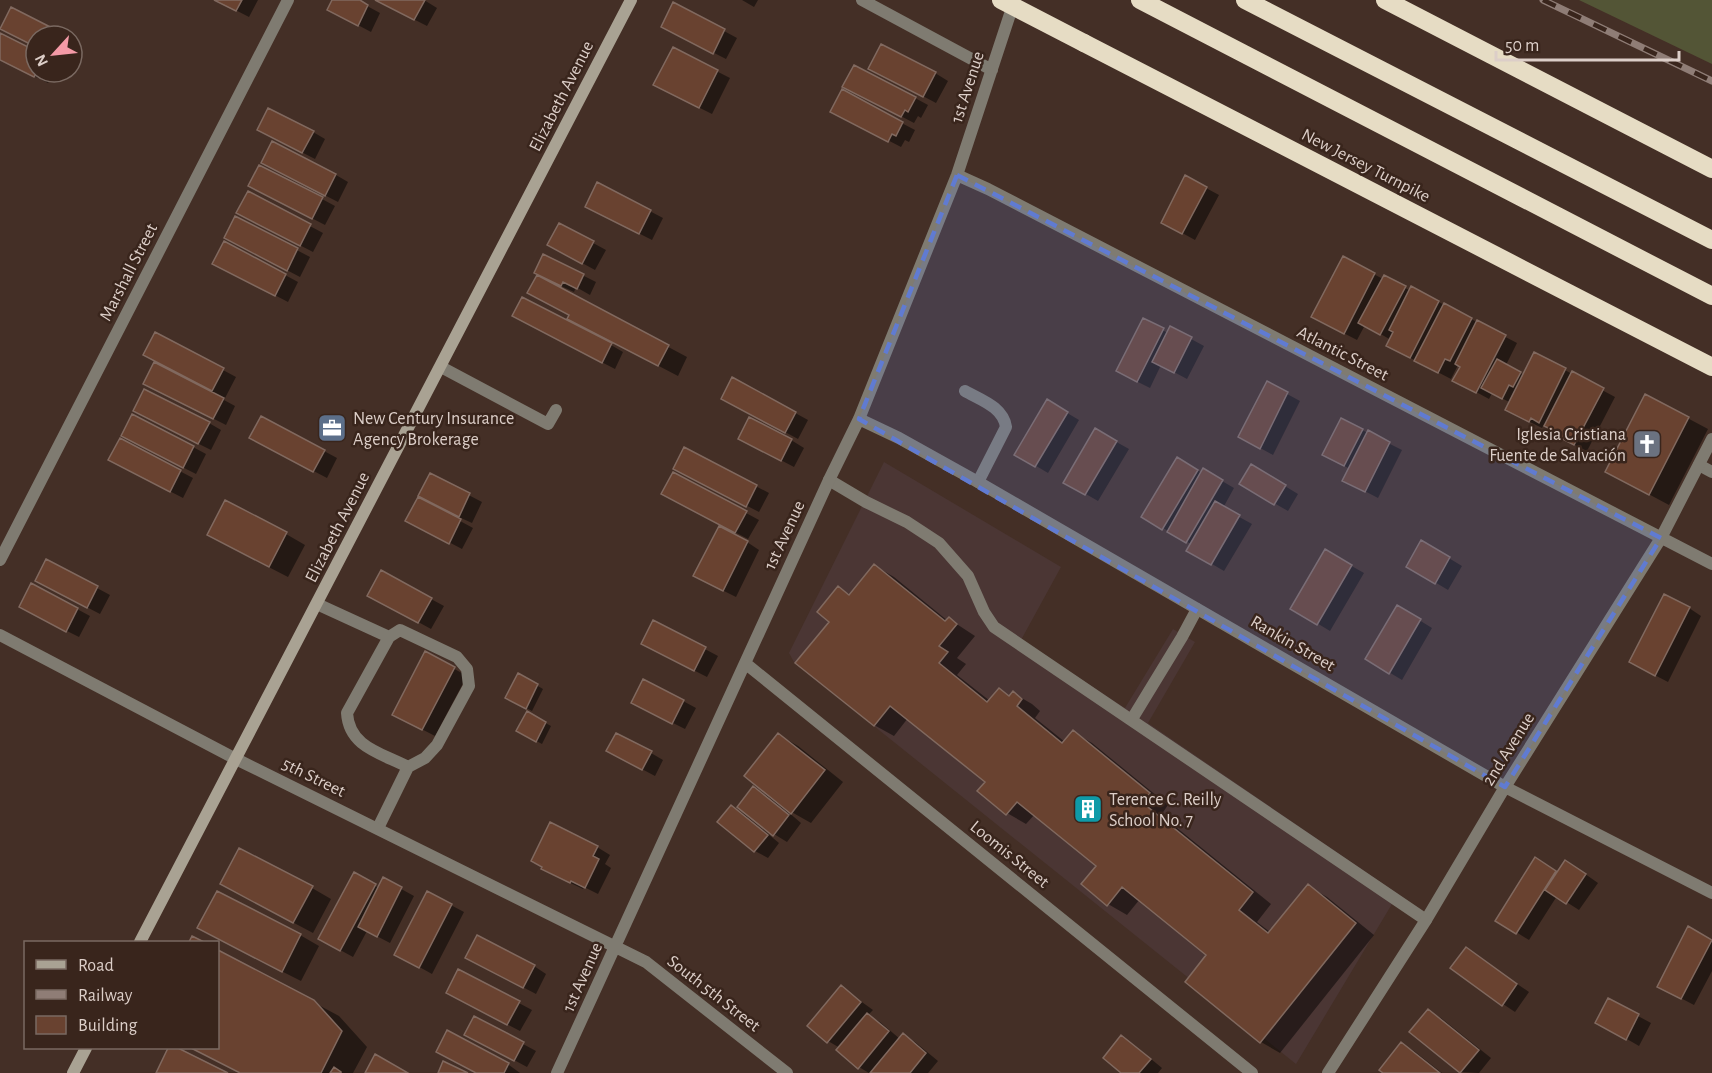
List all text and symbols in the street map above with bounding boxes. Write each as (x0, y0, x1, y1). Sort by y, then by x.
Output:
north arrow (24, 24, 84, 84)
scale bar (1496, 24, 1679, 62)
text: 50 m (1505, 37, 1539, 55)
street label: Elizabeth Avenue (526, 38, 597, 155)
street label: 1st Avenue (948, 49, 988, 125)
text: N (32, 52, 51, 69)
street label: New Jersey Turnpike (1298, 126, 1433, 206)
street label: Marshall Street (97, 221, 161, 324)
street label: Atlantic Street (1294, 323, 1391, 385)
place label: New Century Insurance Agency Brokerage (353, 410, 514, 449)
office icon: New Century Insurance Agency Brokerage (316, 412, 348, 444)
place label: Iglesia Cristiana Fuente de Salvación (1489, 426, 1626, 465)
church icon: Iglesia Cristiana Fuente de Salvación (1631, 428, 1663, 460)
street label: Elizabeth Avenue (302, 469, 373, 586)
street label: 1st Avenue (761, 498, 809, 573)
street label: Rankin Street (1247, 613, 1338, 675)
street label: 2nd Avenue (1479, 710, 1538, 789)
street label: 5th Street (279, 755, 348, 801)
place label: Terence C. Reilly School No. 7 (1109, 791, 1222, 830)
building icon: Terence C. Reilly School No. 7 (1072, 793, 1104, 825)
street label: Loomis Street (967, 818, 1052, 892)
street label: 1st Avenue (560, 940, 606, 1015)
legend (24, 941, 219, 1049)
street label: South 5th Street (664, 952, 763, 1036)
text: Road (78, 957, 114, 975)
text: Railway (78, 987, 133, 1005)
text: Building (78, 1017, 138, 1035)

